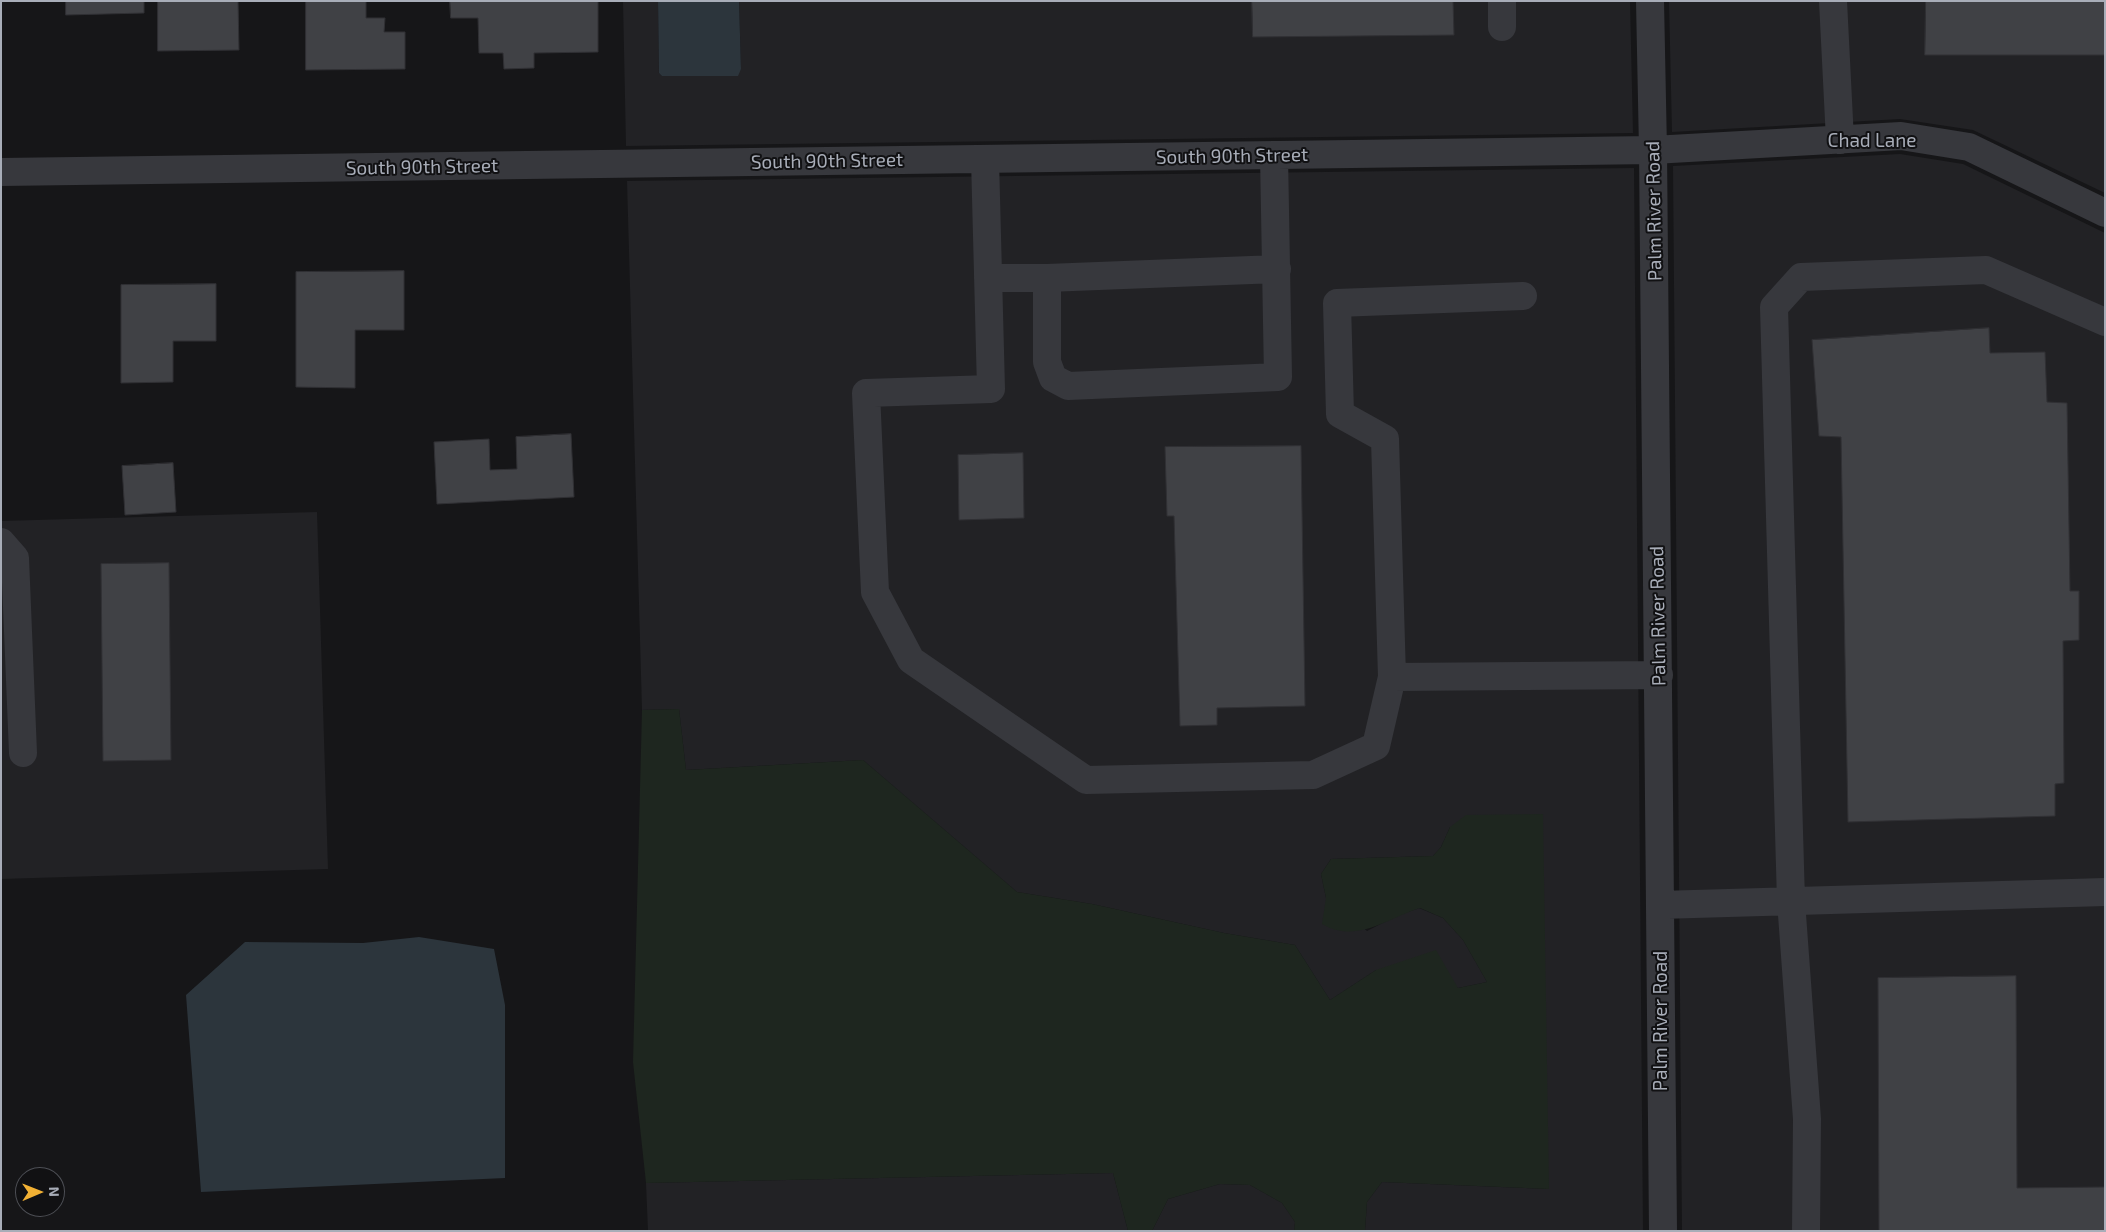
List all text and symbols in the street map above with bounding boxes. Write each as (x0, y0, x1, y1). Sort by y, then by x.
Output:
street label: Chad Lane (1828, 130, 1916, 152)
street label: Palm River Road (1641, 141, 1667, 281)
street label: South 90th Street (1156, 143, 1308, 169)
street label: South 90th Street (751, 148, 903, 174)
street label: South 90th Street (346, 154, 498, 180)
street label: Palm River Road (1645, 546, 1671, 686)
street label: Palm River Road (1650, 951, 1672, 1091)
north arrow (15, 1167, 65, 1217)
text: N (46, 1187, 63, 1197)

